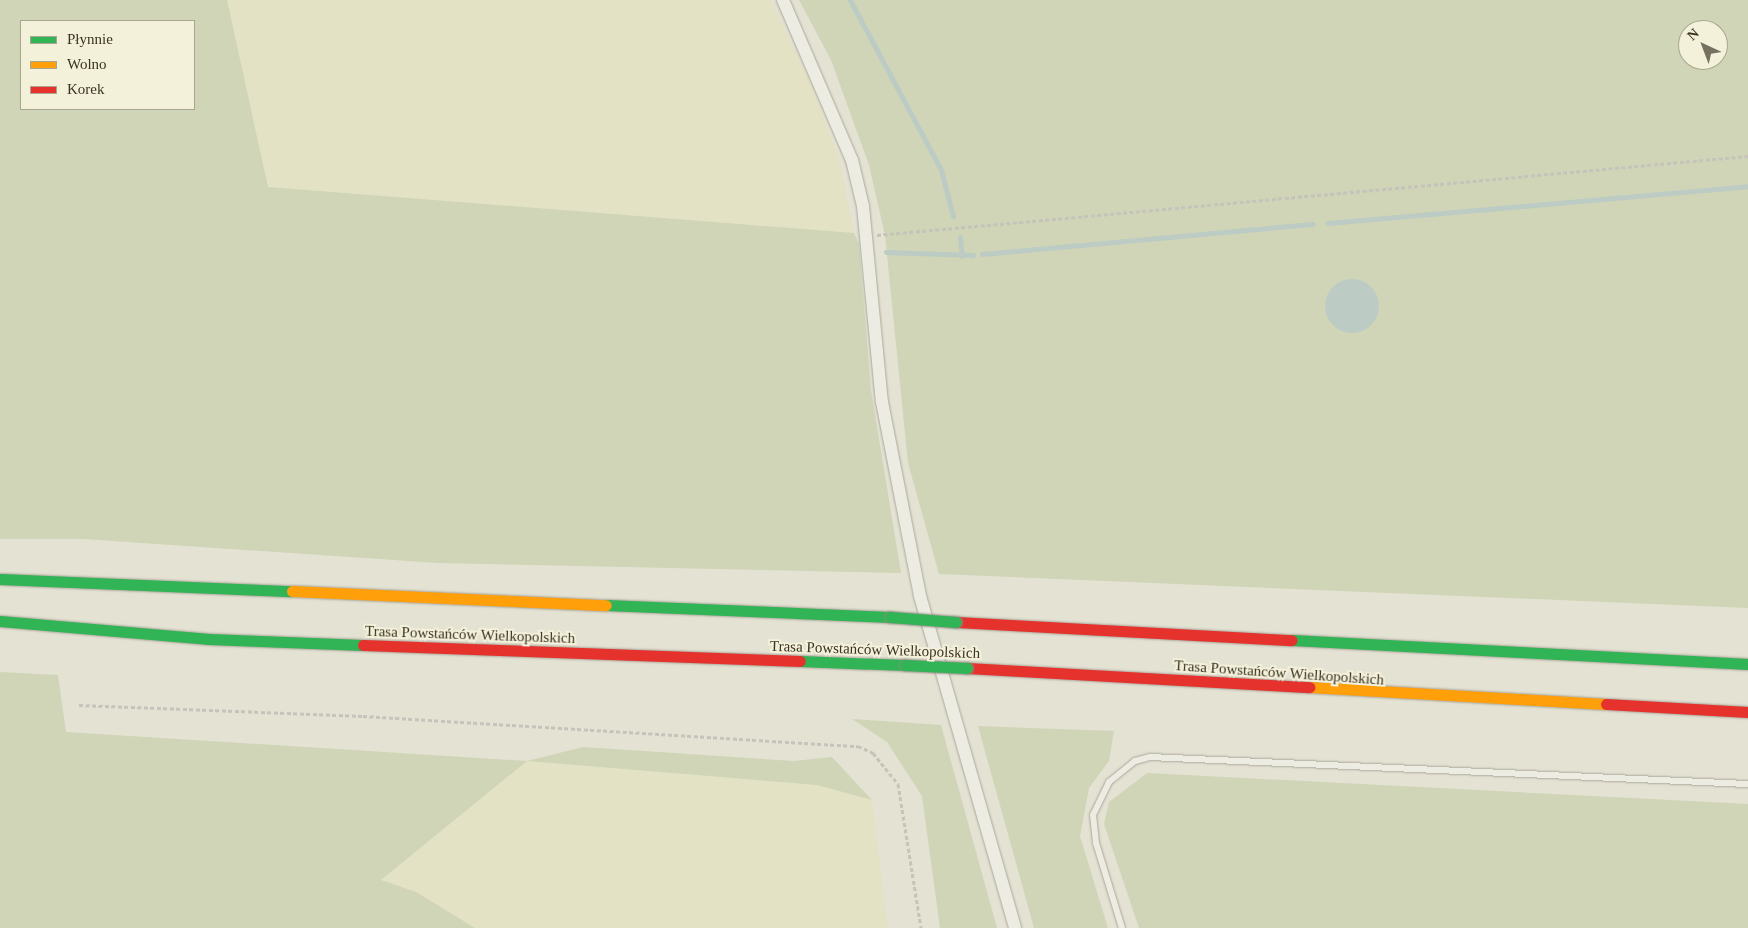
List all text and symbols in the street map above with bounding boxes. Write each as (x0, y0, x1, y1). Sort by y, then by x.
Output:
legend (20, 20, 195, 110)
north arrow (1678, 20, 1728, 70)
text: N (1684, 25, 1702, 43)
text: Płynnie (67, 31, 113, 47)
text: Wolno (67, 56, 107, 72)
text: Korek (67, 81, 105, 97)
street label: Trasa Powstańców Wielkopolskich (365, 622, 575, 648)
street label: Trasa Powstańców Wielkopolskich (770, 637, 980, 663)
street label: Trasa Powstańców Wielkopolskich (1173, 657, 1385, 689)

